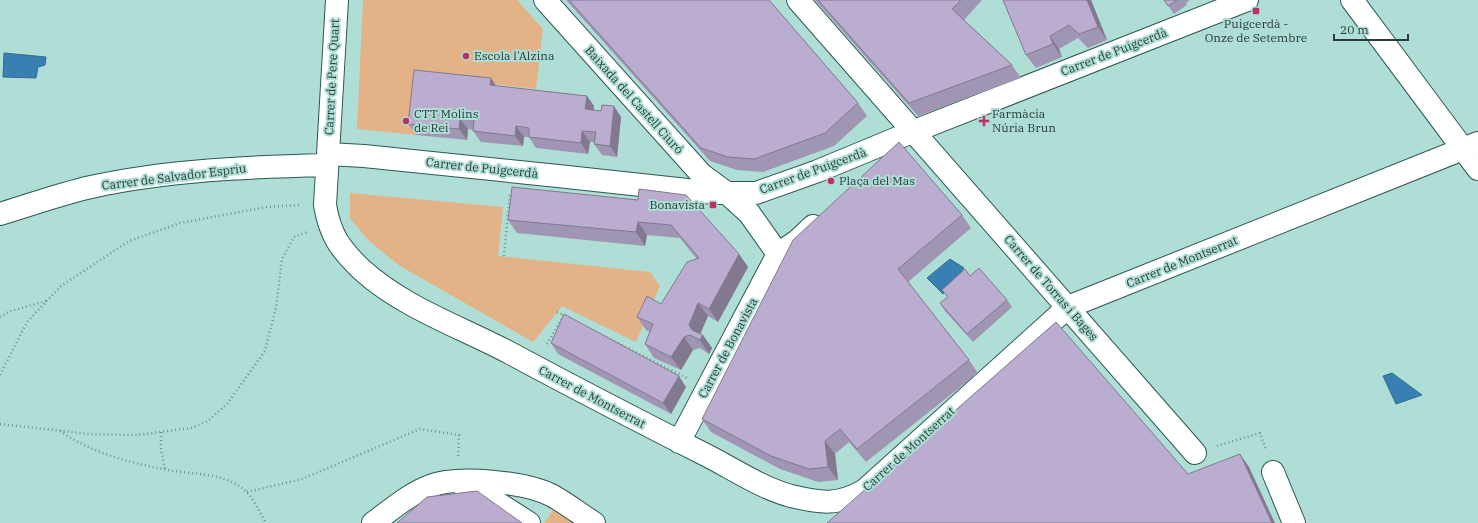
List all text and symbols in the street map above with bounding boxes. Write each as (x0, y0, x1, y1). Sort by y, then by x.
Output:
marker: Puigcerdà - Onze de Setembre (1251, 6, 1261, 16)
place label: Puigcerdà - Onze de Setembre (1205, 16, 1307, 45)
scale bar (1334, 16, 1408, 42)
street label: Carrer de Pere Quart (321, 18, 342, 135)
text: 20 m (1340, 22, 1369, 37)
street label: Carrer de Puigcerdà (1059, 24, 1170, 79)
street label: Baixada del Castell Ciuró (582, 43, 687, 157)
place label: Escola l'Alzina (474, 48, 555, 63)
marker: Escola l'Alzina (461, 51, 471, 61)
place label: CTT Molins de Rei (414, 106, 479, 135)
place label: Farmàcia Núria Brun (992, 106, 1056, 135)
marker: CTT Molins de Rei (401, 116, 411, 126)
marker: Farmàcia Núria Brun (979, 116, 989, 126)
street label: Carrer de Puigcerdà (757, 144, 869, 197)
street label: Carrer de Puigcerdà (425, 154, 539, 181)
street label: Carrer de Salvador Espriu (101, 160, 248, 193)
place label: Plaça del Mas (839, 173, 915, 188)
marker: Plaça del Mas (826, 176, 836, 186)
place label: Bonavista (649, 197, 705, 212)
marker: Bonavista (708, 200, 718, 210)
street label: Carrer de Torras i Bages (1001, 232, 1102, 344)
street label: Carrer de Montserrat (1124, 232, 1240, 291)
street label: Carrer de Bonavista (695, 295, 761, 401)
street label: Carrer de Montserrat (536, 362, 648, 431)
street label: Carrer de Montserrat (860, 403, 958, 494)

